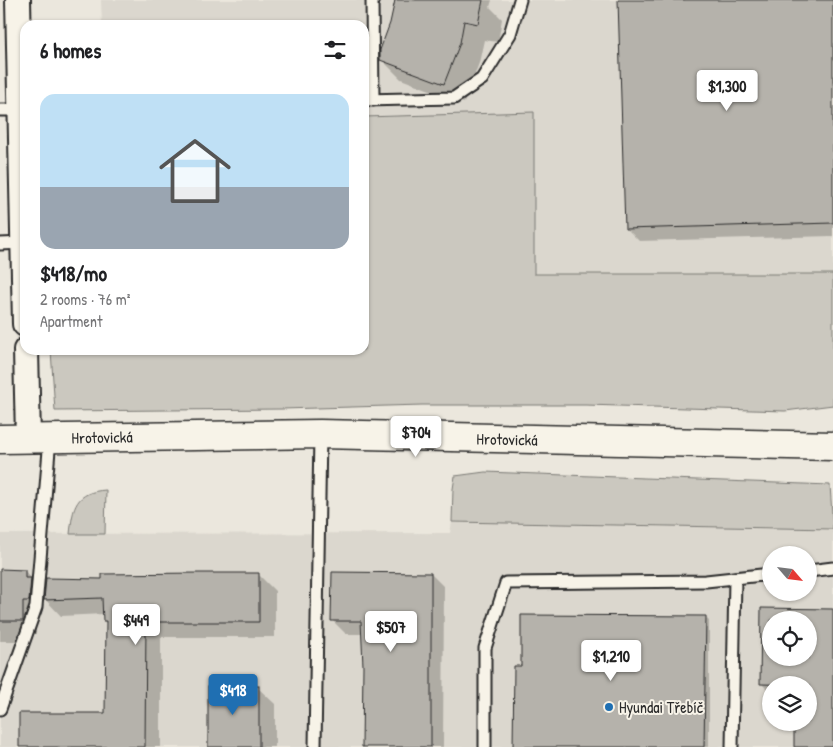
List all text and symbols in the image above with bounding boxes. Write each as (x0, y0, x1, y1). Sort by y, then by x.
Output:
text: 6 homes (40, 36, 101, 65)
icon: filters (321, 36, 349, 64)
pin: $1,300 (686, 70, 768, 112)
text: $1,300 (708, 75, 746, 97)
icon: home (150, 126, 240, 216)
text: $418/mo (40, 259, 107, 288)
text: 2 rooms · 76 m² (40, 288, 130, 310)
text: Apartment (40, 310, 103, 332)
pin: $704 (386, 416, 446, 458)
text: $704 (401, 421, 431, 443)
street label: Hrotovická (71, 425, 133, 449)
street label: Hrotovická (476, 427, 538, 451)
north arrow (762, 546, 818, 601)
map controls (762, 546, 817, 731)
pin: $449 (106, 604, 166, 646)
text: $449 (123, 609, 149, 631)
pin: $507 (361, 610, 421, 653)
button: locate (762, 611, 817, 666)
text: $507 (376, 616, 406, 638)
pin: $1,210 (570, 640, 652, 682)
text: $1,210 (592, 645, 630, 667)
pin: $418 (203, 674, 263, 716)
button: layers (762, 676, 817, 731)
text: $418 (220, 679, 246, 701)
place label: Hyundai Třebíč (619, 696, 704, 718)
marker: Hyundai Třebíč (603, 701, 615, 713)

